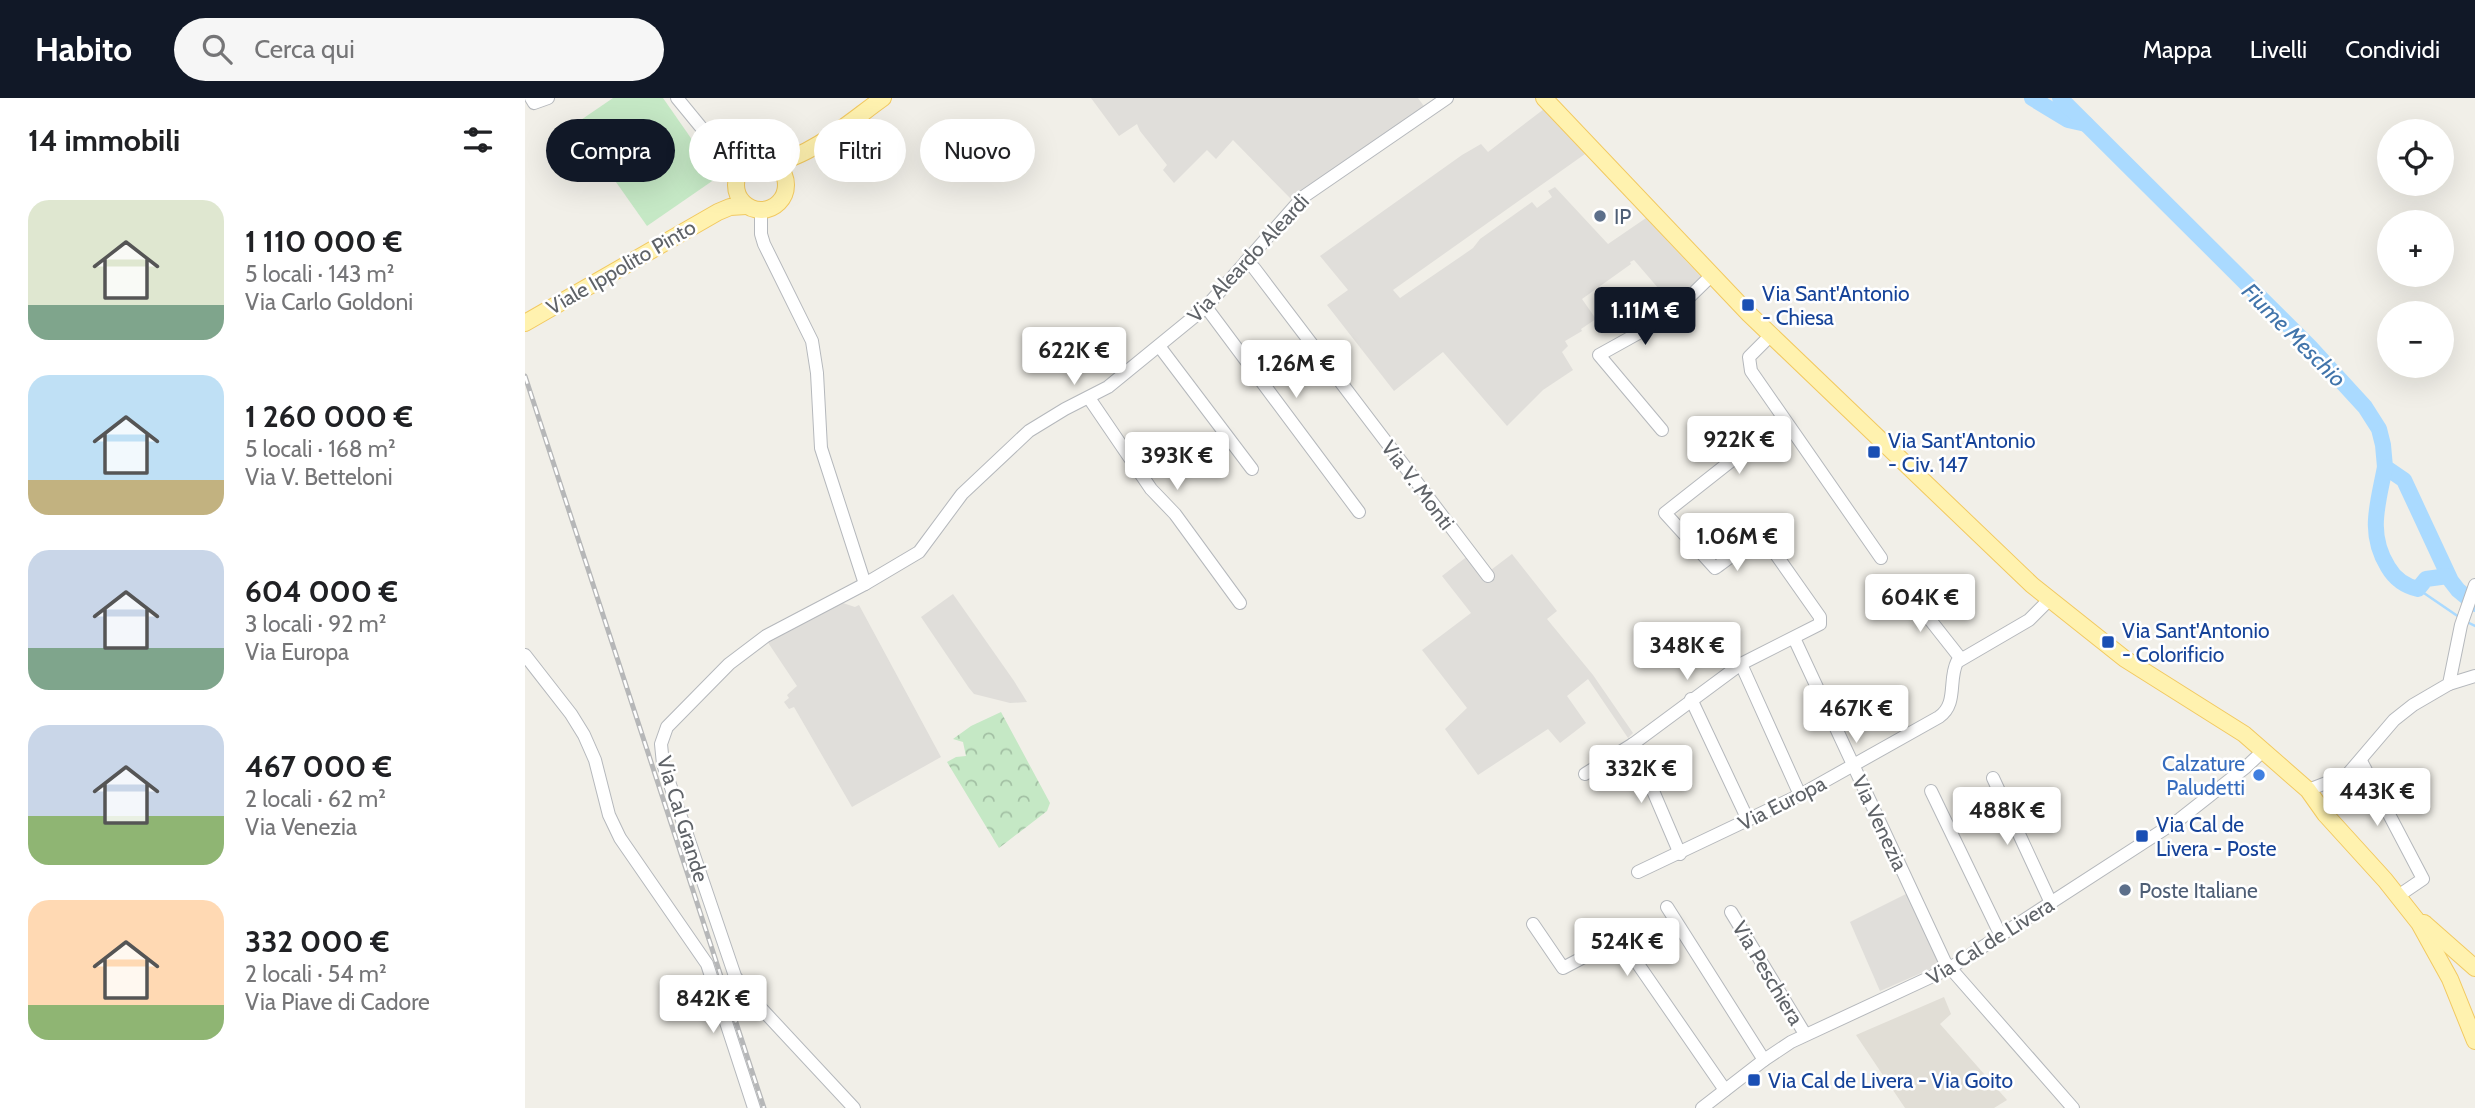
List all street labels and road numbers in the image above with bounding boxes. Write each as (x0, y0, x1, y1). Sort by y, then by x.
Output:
street label: Via Aleardo Aleardi (1182, 189, 1314, 327)
street label: Viale Ippolito Pinto (542, 214, 700, 320)
street label: Via V. Monti (1376, 435, 1460, 535)
street label: Via Cal Grande (652, 753, 714, 885)
street label: Via Europa (1734, 770, 1830, 836)
street label: Via Venezia (1847, 771, 1913, 875)
street label: Via Cal de Livera (1922, 892, 2058, 990)
street label: Via Peschiera (1727, 916, 1809, 1030)

